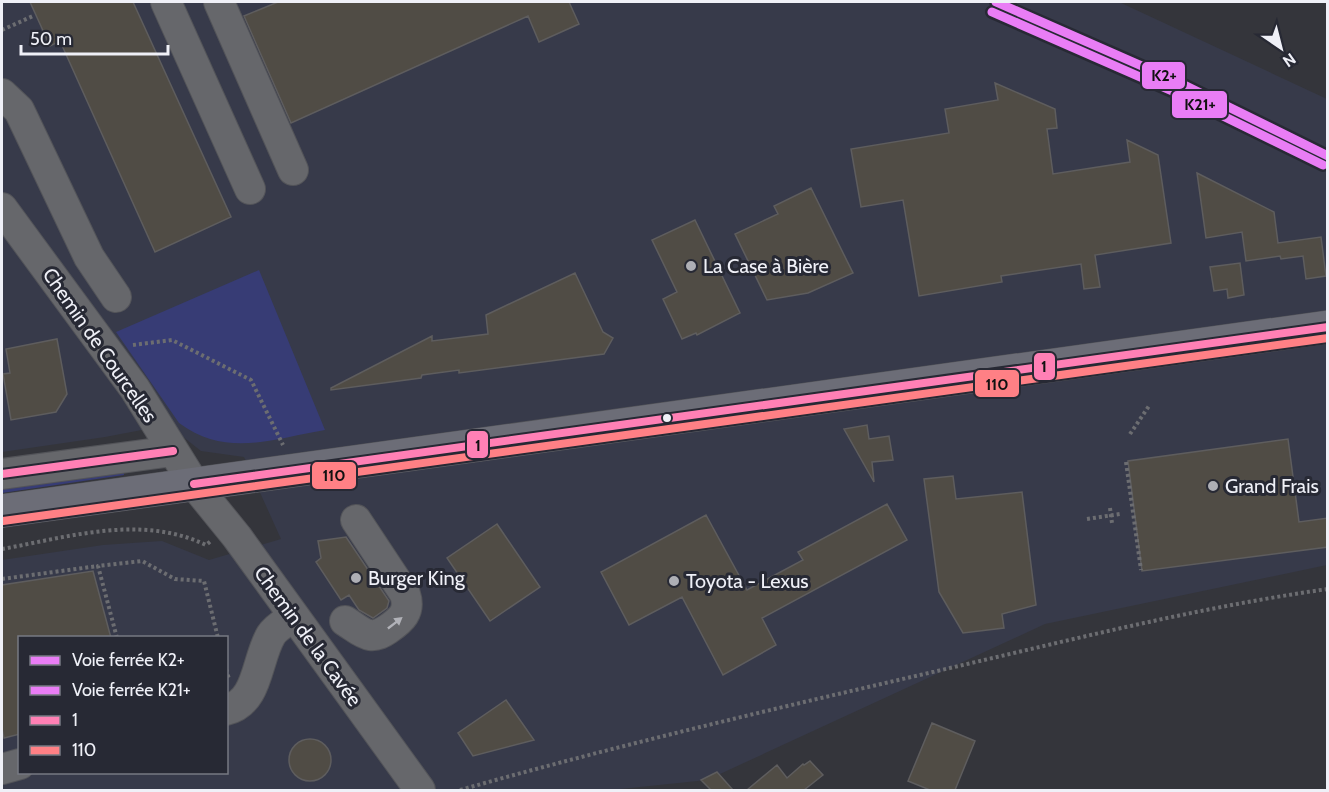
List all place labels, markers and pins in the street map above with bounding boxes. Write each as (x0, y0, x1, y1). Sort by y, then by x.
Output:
place label: La Case à Bière (703, 254, 829, 278)
marker: La Case à Bière (684, 259, 698, 273)
unlabelled marker (661, 412, 673, 424)
place label: Grand Frais (1225, 474, 1319, 498)
marker: Grand Frais (1206, 479, 1220, 493)
place label: Burger King (368, 566, 466, 590)
place label: Toyota - Lexus (686, 569, 809, 593)
marker: Burger King (349, 571, 363, 585)
marker: Toyota - Lexus (667, 574, 681, 588)

